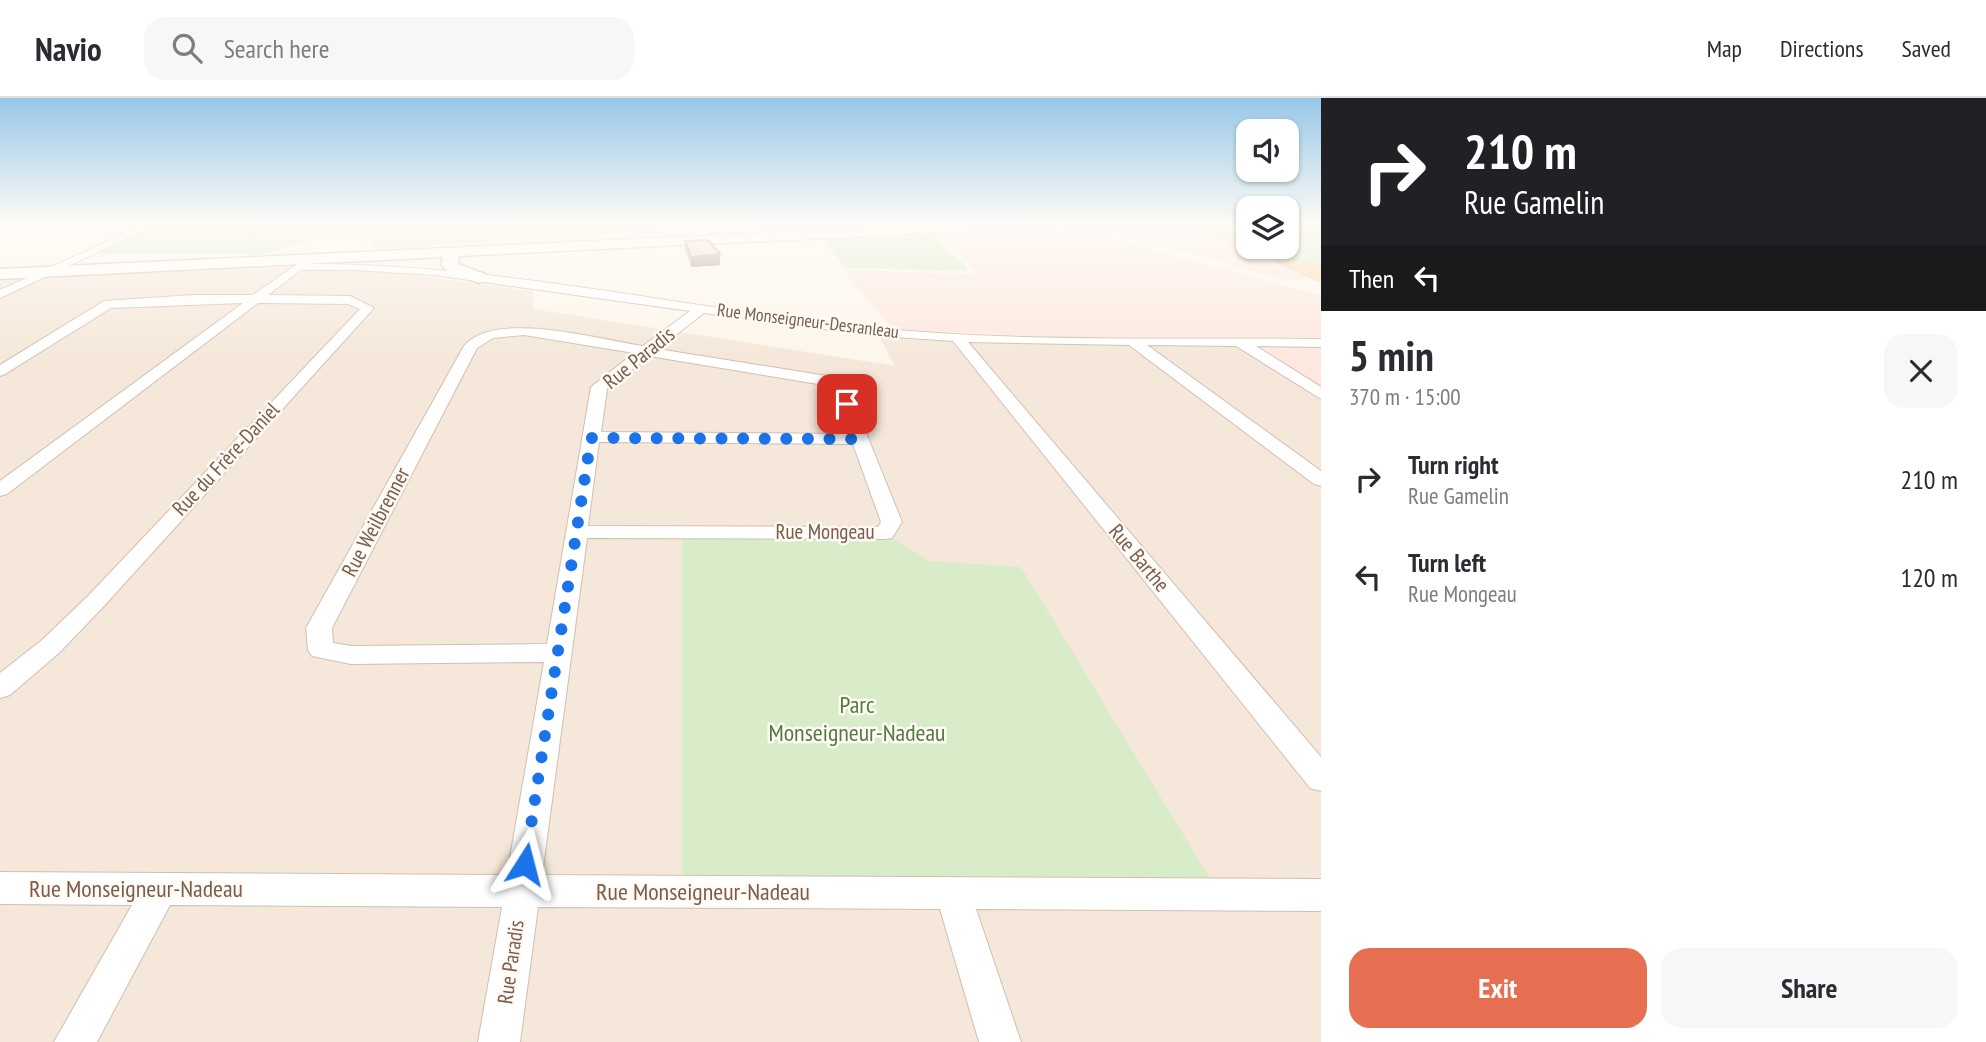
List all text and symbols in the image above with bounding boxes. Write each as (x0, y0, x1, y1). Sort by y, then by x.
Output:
search box (144, 17, 634, 80)
text: Navio (35, 27, 102, 70)
icon: search (168, 29, 206, 67)
text: Search here (224, 32, 329, 65)
text: Map (1707, 33, 1742, 64)
text: Directions (1780, 33, 1864, 64)
text: Saved (1902, 33, 1951, 64)
map controls (1236, 119, 1299, 259)
button: sound (1236, 119, 1299, 182)
text: 210 m (1464, 119, 1577, 183)
icon: right (1349, 126, 1440, 217)
text: Rue Gamelin (1464, 181, 1604, 223)
button: layers (1236, 196, 1299, 259)
icon: left (1408, 259, 1446, 297)
text: Then (1349, 262, 1394, 295)
street label: Rue Monseigneur-Desranleau (716, 298, 900, 343)
street label: Rue Paradis (597, 321, 680, 395)
text: 5 min (1349, 328, 1434, 383)
button: close (1884, 334, 1958, 408)
pin (817, 374, 877, 434)
text: 370 m · 15:00 (1349, 382, 1461, 411)
icon: arrive (828, 385, 866, 423)
street label: Rue du Frère-Daniel (166, 396, 285, 521)
text: Turn right (1408, 448, 1499, 481)
icon: right (1349, 460, 1387, 498)
street label: Rue Weilbrenner (335, 462, 416, 581)
text: 210 m (1900, 463, 1958, 496)
text: Rue Gamelin (1408, 481, 1509, 510)
street label: Rue Mongeau (775, 518, 875, 545)
street label: Rue Barthe (1103, 518, 1176, 597)
text: Turn left (1408, 546, 1486, 579)
icon: left (1349, 558, 1387, 596)
text: 120 m (1900, 561, 1958, 594)
text: Rue Mongeau (1408, 579, 1517, 608)
park label: Parc Monseigneur-Nadeau (768, 689, 946, 748)
position arrow (488, 827, 562, 901)
street label: Rue Monseigneur-Nadeau (29, 873, 243, 904)
street label: Rue Monseigneur-Nadeau (596, 876, 810, 907)
street label: Rue Paradis (491, 918, 530, 1006)
button: Exit (1349, 948, 1647, 1028)
button: Share (1661, 948, 1958, 1028)

